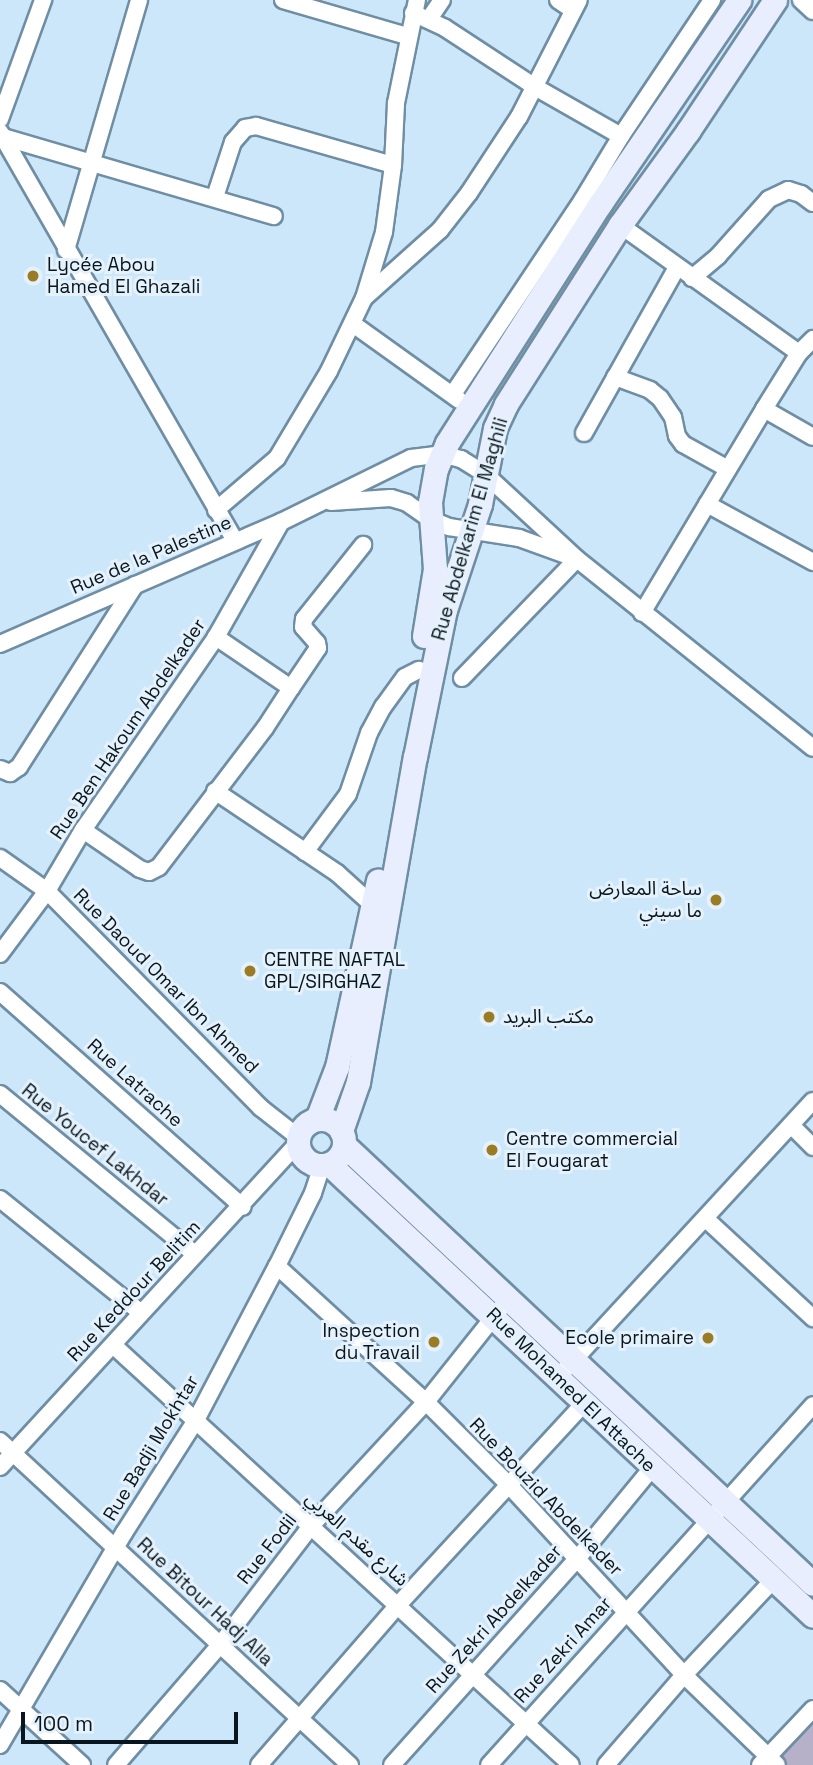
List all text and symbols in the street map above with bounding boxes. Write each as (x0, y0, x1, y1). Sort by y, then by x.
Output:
place label: Lycée Abou Hamed El Ghazali (47, 254, 201, 298)
marker: Lycée Abou Hamed El Ghazali (25, 268, 41, 284)
street label: Rue Abdelkarim El Maghili (427, 415, 513, 643)
street label: Rue de la Palestine (67, 511, 235, 599)
street label: Rue Ben Hakoum Abdelkader (45, 614, 211, 844)
place label: ساحة المعارض ما سيني (589, 878, 702, 922)
street label: Rue Daoud Omar Ibn Ahmed (69, 884, 263, 1078)
marker: ساحة المعارض ما سيني (708, 892, 724, 908)
place label: CENTRE NAFTAL GPL/SIRGHAZ (264, 949, 405, 993)
marker: CENTRE NAFTAL GPL/SIRGHAZ (242, 963, 258, 979)
place label: مكتب البريد (503, 1006, 594, 1028)
marker: مكتب البريد (481, 1009, 497, 1025)
street label: Rue Latrache (82, 1034, 188, 1132)
street label: Rue Youcef Lakhdar (17, 1079, 173, 1211)
place label: Centre commercial El Fougarat (506, 1128, 678, 1172)
marker: Centre commercial El Fougarat (484, 1142, 500, 1158)
street label: Rue Keddour Belitim (63, 1216, 205, 1366)
street label: Rue Mohamed El Attache (481, 1303, 661, 1477)
place label: Inspection du Travail (322, 1320, 420, 1364)
place label: Ecole primaire (565, 1327, 694, 1349)
marker: Ecole primaire (700, 1330, 716, 1346)
marker: Inspection du Travail (426, 1334, 442, 1350)
street label: Rue Badji Mokhtar (98, 1371, 204, 1525)
street label: Rue Bouzid Abdelkader (465, 1413, 627, 1581)
street label: شارع مقدم العربي (301, 1487, 413, 1591)
street label: Rue Fodil (232, 1509, 302, 1589)
street label: Rue Bitour Hadj Alla (132, 1533, 278, 1671)
street label: Rue Zekri Abdelkader (421, 1540, 567, 1698)
street label: Rue Zekri Amar (509, 1592, 617, 1708)
scale bar (24, 1698, 242, 1742)
text: 100 m (34, 1710, 93, 1737)

